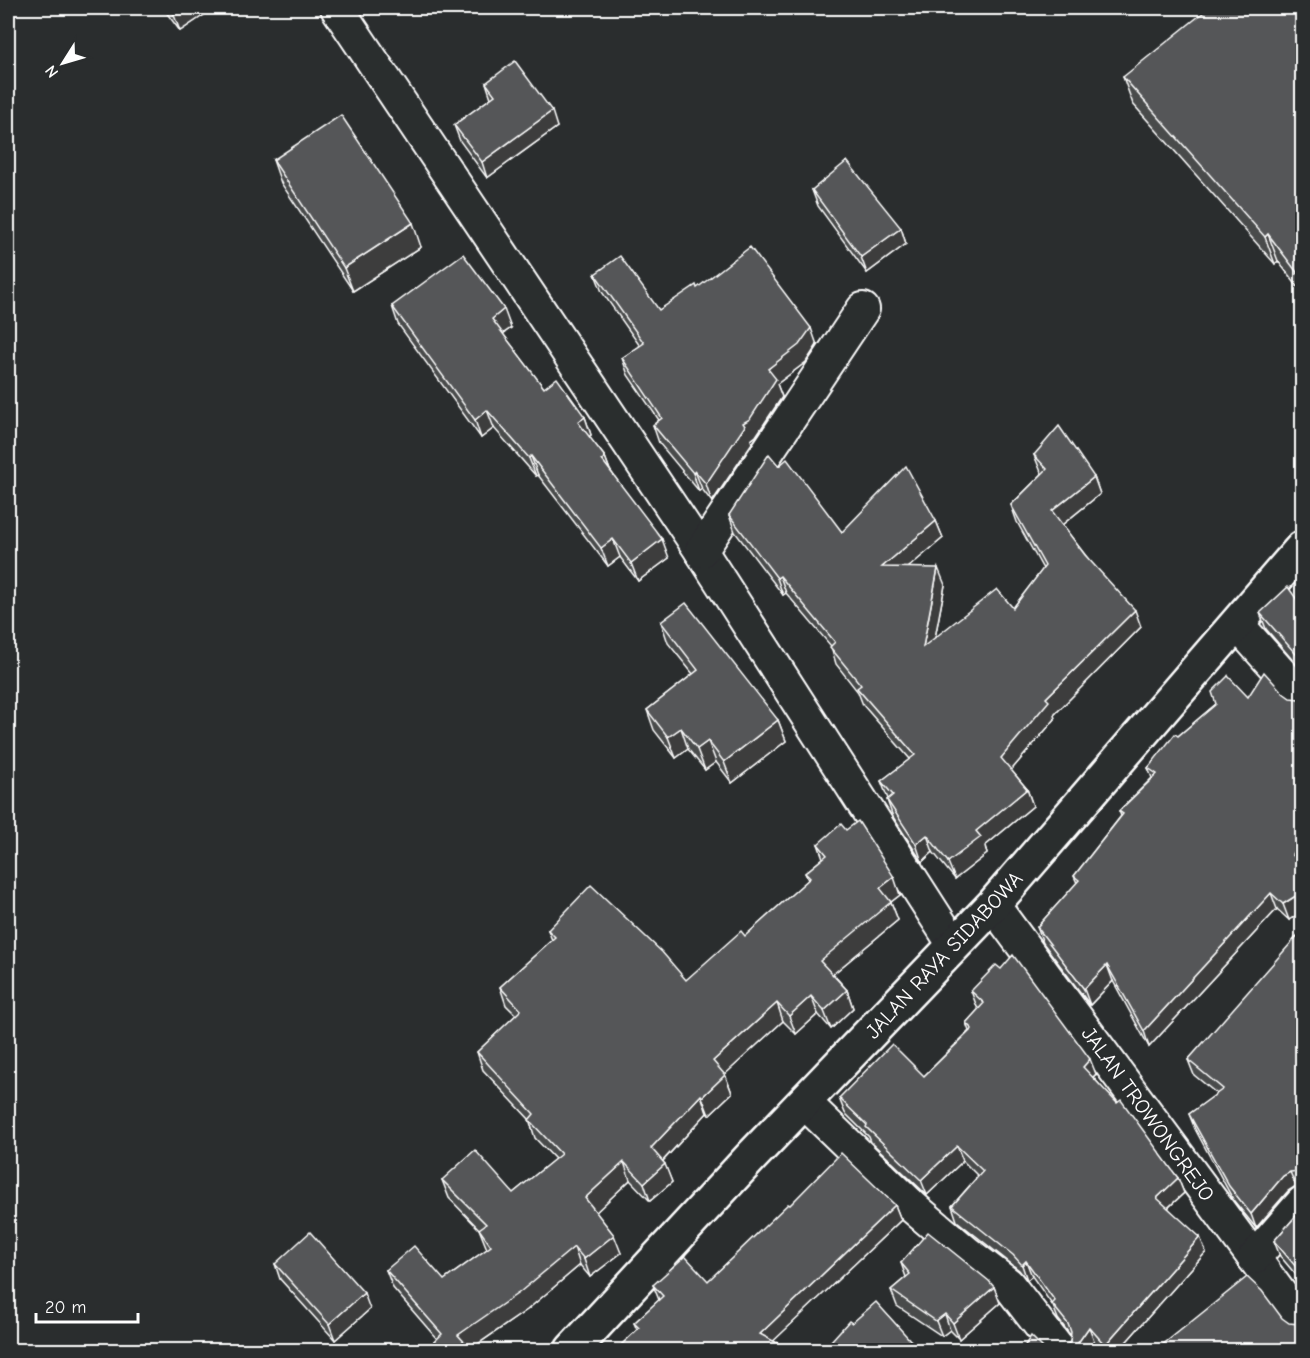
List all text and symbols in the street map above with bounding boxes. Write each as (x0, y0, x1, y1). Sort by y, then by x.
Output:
north arrow (33, 33, 93, 93)
text: N (41, 62, 62, 81)
street label: JALAN RAYA SIDABOWA (861, 867, 1027, 1043)
street label: JALAN TROWONGREJO (1077, 1022, 1219, 1206)
scale bar (36, 1286, 138, 1324)
text: 20 m (45, 1297, 86, 1318)

